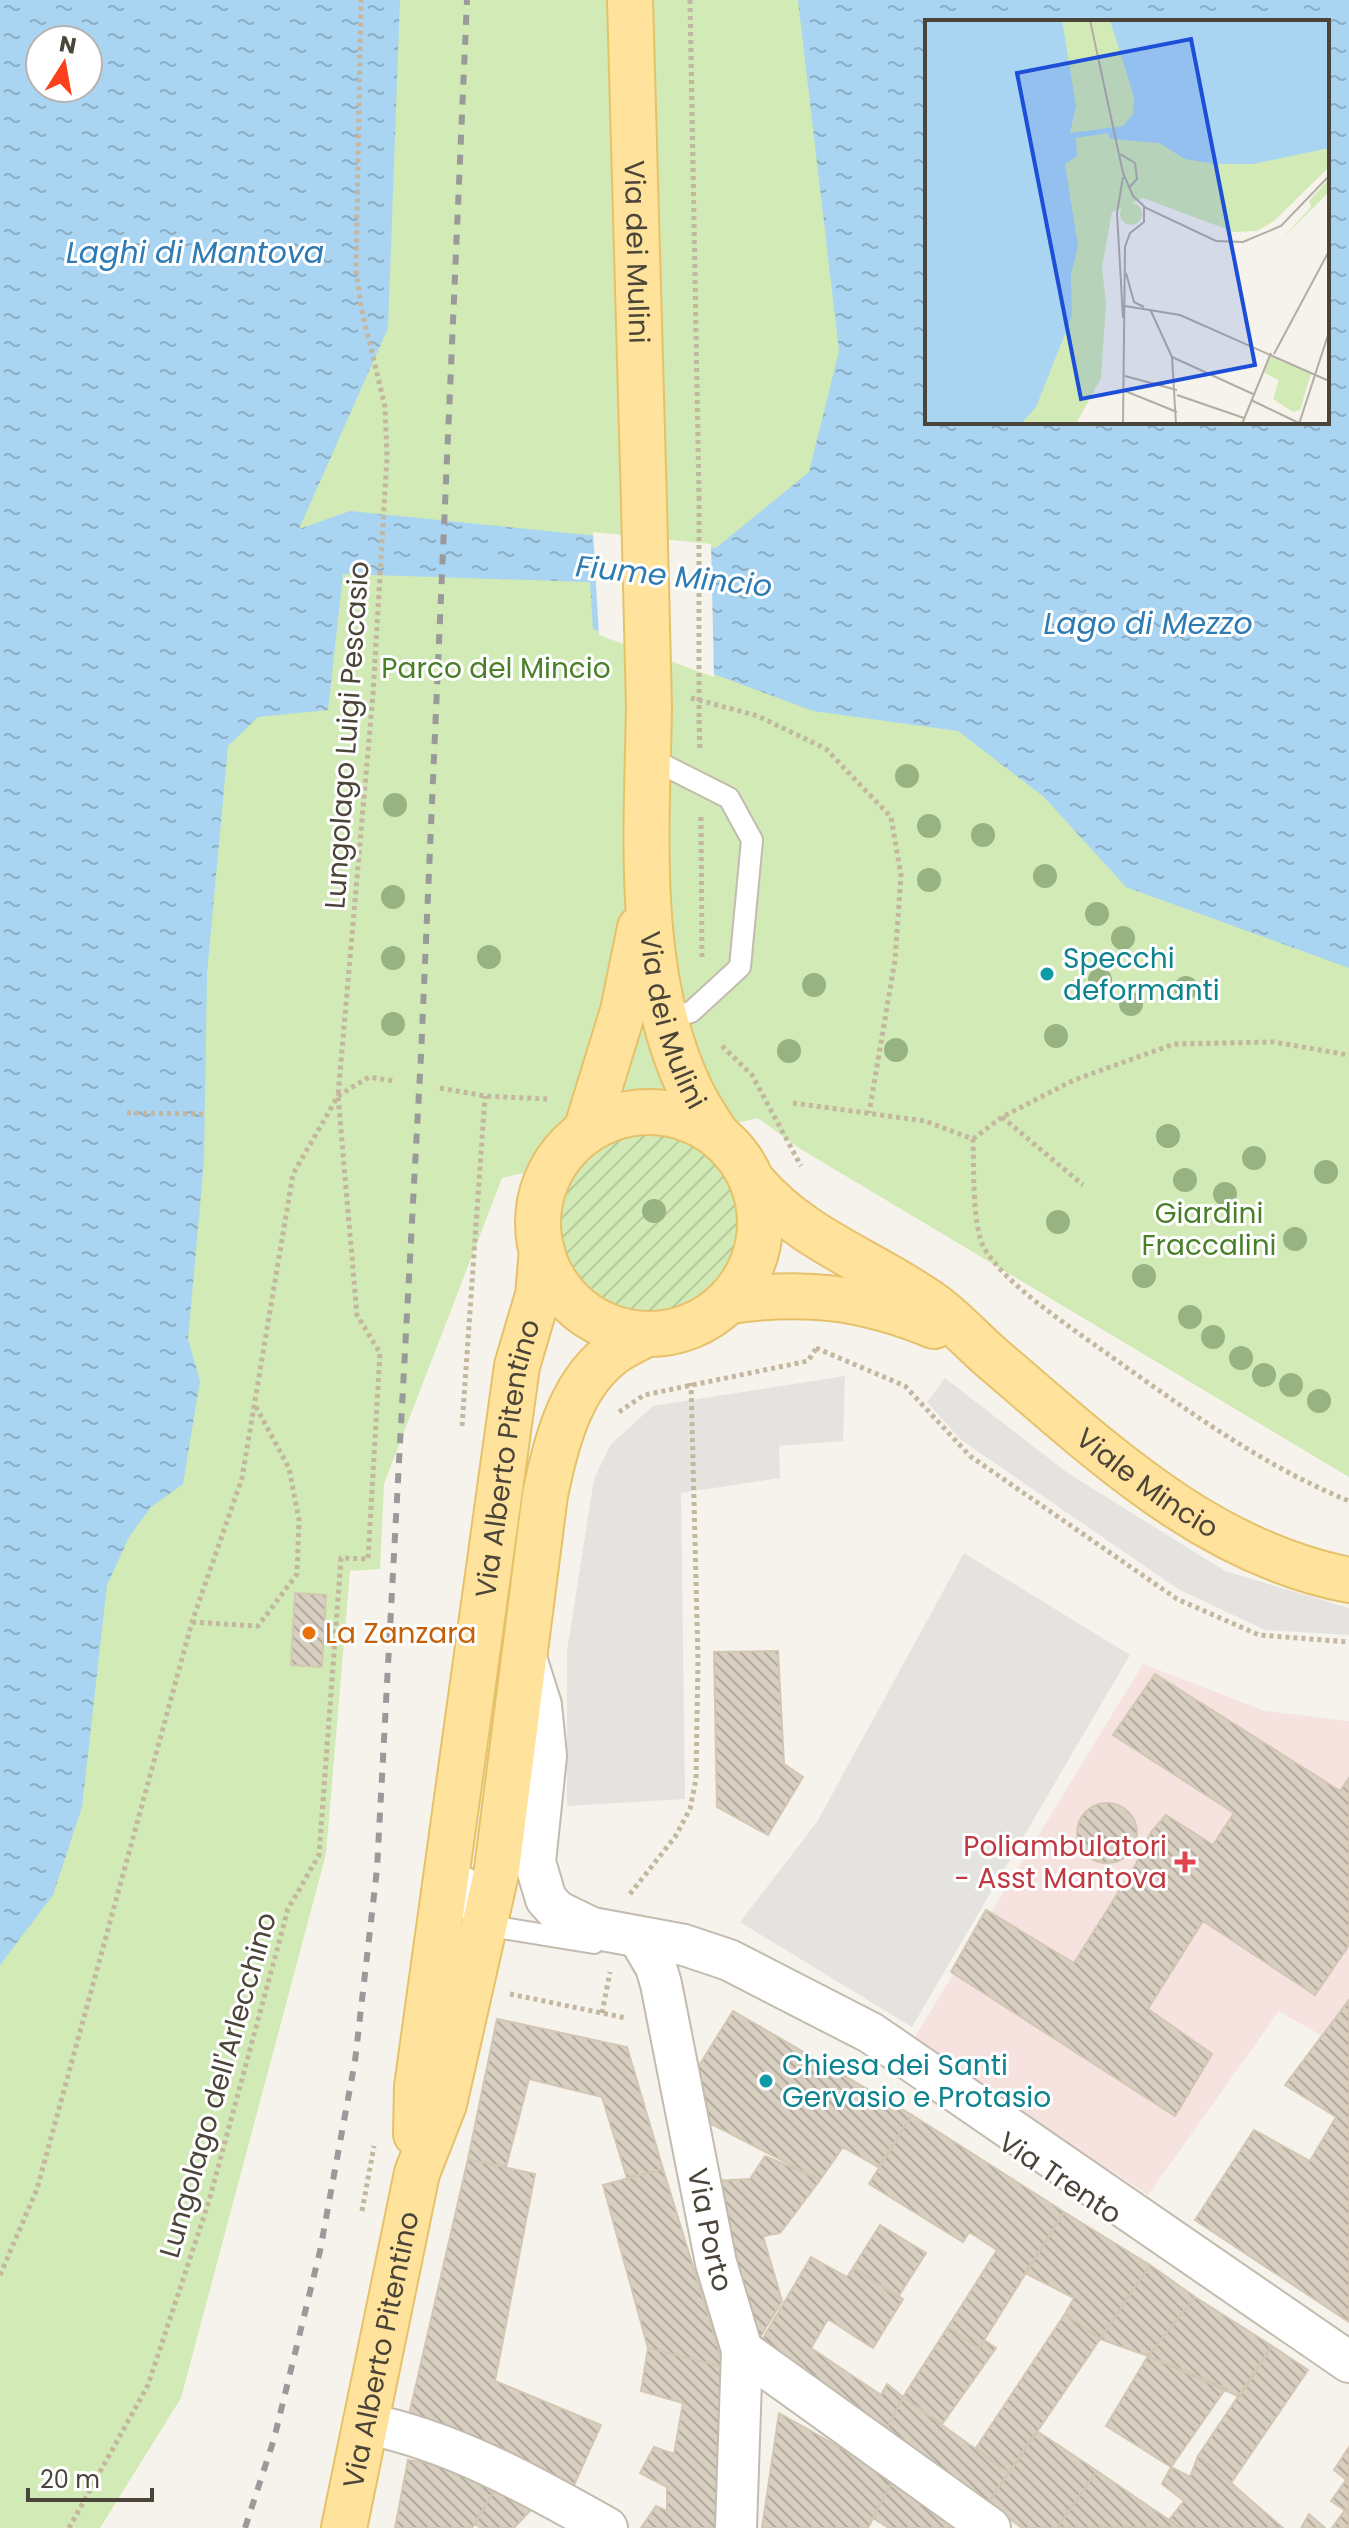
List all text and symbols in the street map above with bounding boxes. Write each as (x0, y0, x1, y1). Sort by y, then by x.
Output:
inset map (925, 20, 1329, 424)
north arrow (24, 24, 104, 104)
text: N (57, 28, 79, 62)
street label: Via dei Mulini (615, 160, 659, 344)
water label: Laghi di Mantova (66, 231, 324, 274)
water label: Fiume Mincio (574, 544, 774, 608)
street label: Lungolago Luigi Pescasio (315, 560, 379, 910)
water label: Lago di Mezzo (1043, 602, 1253, 645)
park label: Parco del Mincio (381, 649, 611, 688)
street label: Via dei Mulini (631, 929, 716, 1116)
place label: Specchi deformanti (1063, 939, 1220, 1010)
marker: Specchi deformanti (1038, 965, 1056, 983)
park label: Giardini Fraccalini (1142, 1194, 1277, 1265)
street label: Via Alberto Pitentino (466, 1314, 549, 1600)
street label: Viale Mincio (1068, 1418, 1226, 1547)
place label: La Zanzara (325, 1614, 477, 1653)
marker: La Zanzara (300, 1624, 318, 1642)
place label: Poliambulatori - Asst Mantova (955, 1827, 1167, 1898)
marker: Poliambulatori - Asst Mantova (1174, 1851, 1196, 1873)
street label: Lungolago dell'Arlecchino (150, 1908, 286, 2262)
place label: Chiesa dei Santi Gervasio e Protasio (782, 2046, 1051, 2117)
marker: Chiesa dei Santi Gervasio e Protasio (757, 2072, 775, 2090)
street label: Via Trento (991, 2122, 1129, 2234)
street label: Via Porto (678, 2165, 743, 2296)
street label: Via Alberto Pitentino (333, 2208, 428, 2492)
scale bar (28, 2452, 152, 2502)
text: 20 m (40, 2463, 100, 2496)

